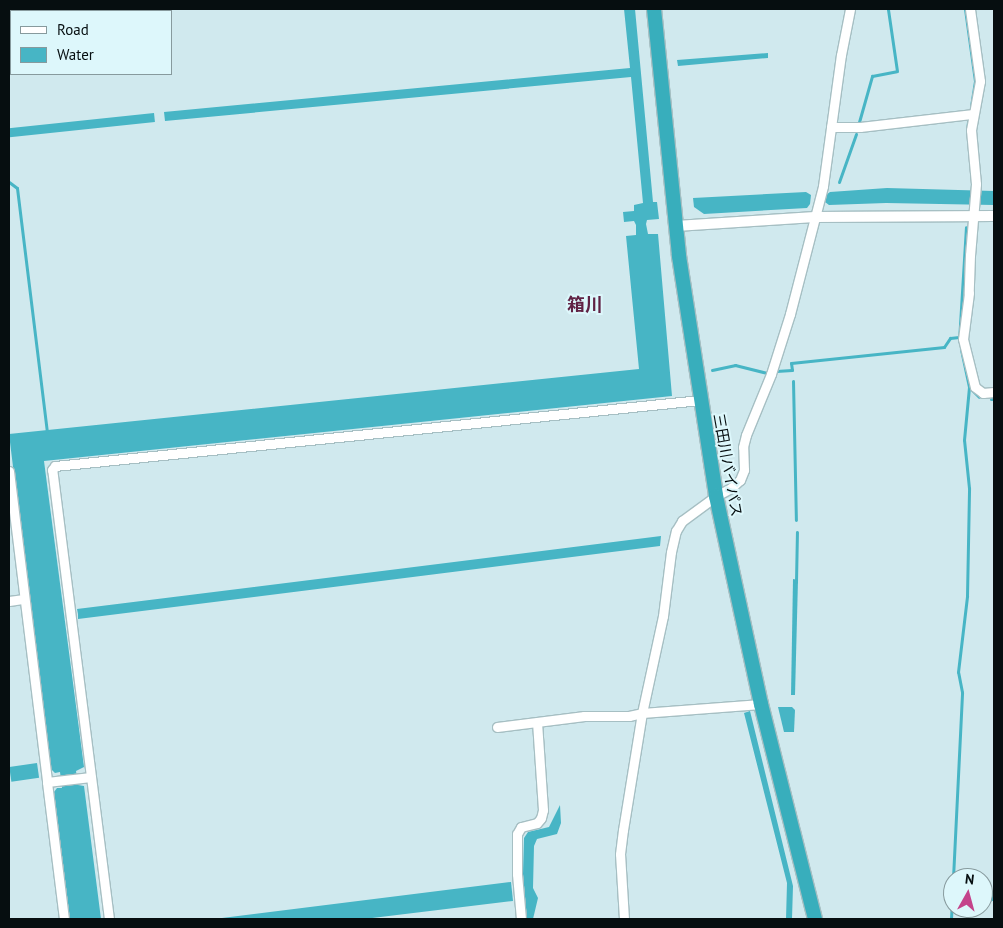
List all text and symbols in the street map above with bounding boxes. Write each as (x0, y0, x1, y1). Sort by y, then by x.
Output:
legend (10, 10, 172, 75)
text: Road (57, 20, 89, 39)
text: Water (57, 45, 94, 64)
district label: 箱川 (567, 294, 603, 316)
street label: 三田川バイパス (710, 412, 746, 518)
north arrow (943, 868, 993, 918)
text: N (964, 870, 975, 889)

